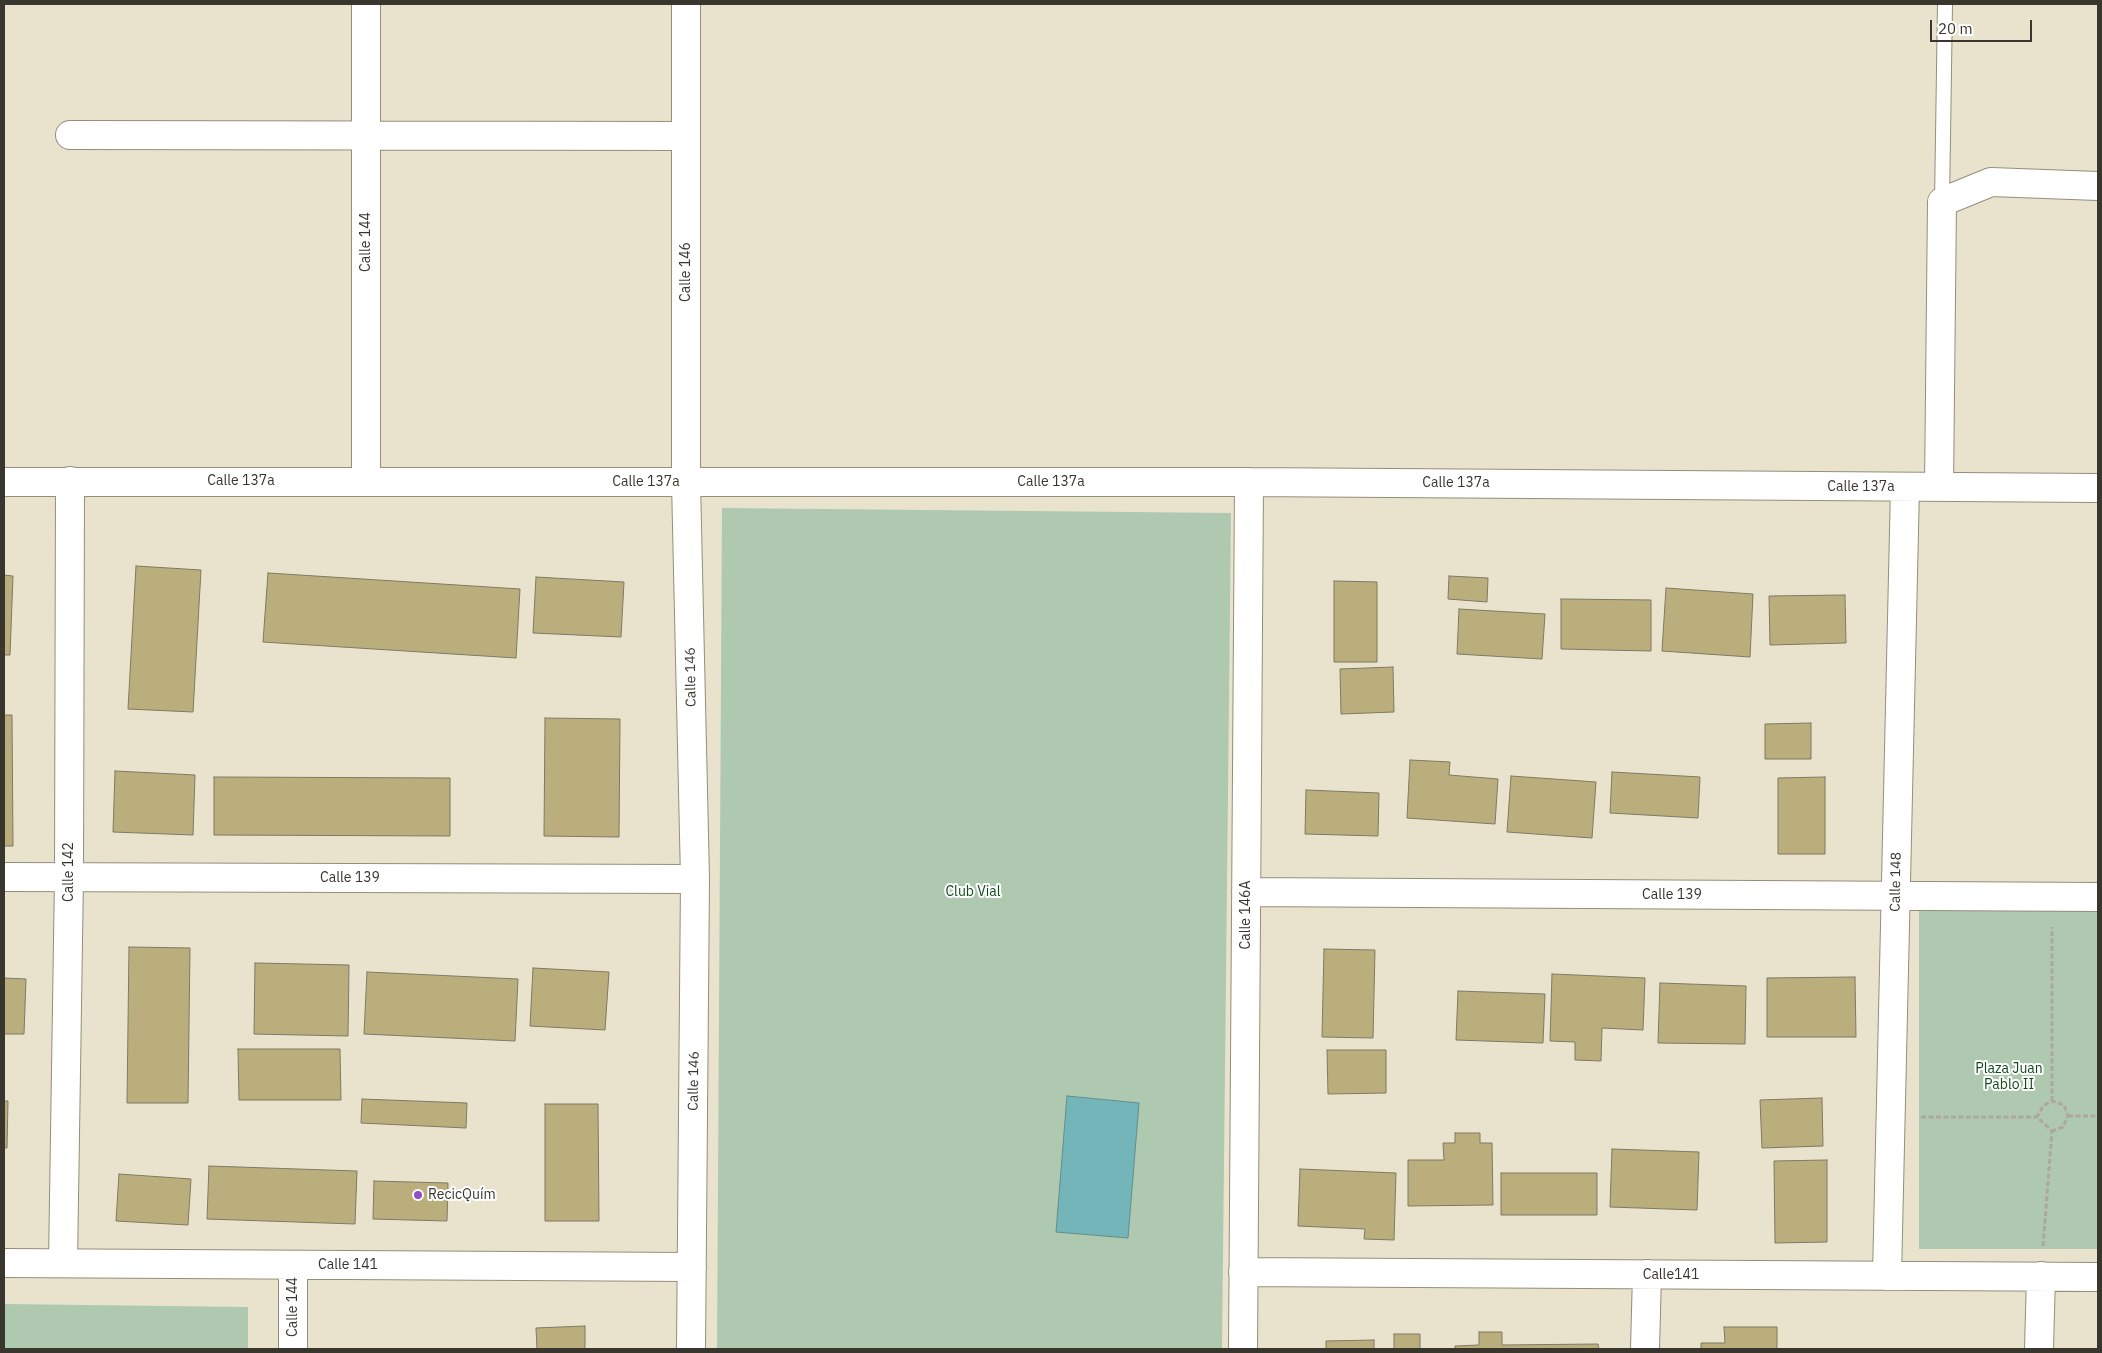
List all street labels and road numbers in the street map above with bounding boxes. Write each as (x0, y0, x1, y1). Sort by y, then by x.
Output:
street label: Calle 144 (358, 212, 374, 272)
street label: Calle 146 (678, 242, 694, 302)
street label: Calle 137a (207, 473, 275, 489)
street label: Calle 137a (612, 474, 680, 490)
street label: Calle 137a (1017, 474, 1085, 490)
street label: Calle 137a (1422, 475, 1490, 491)
street label: Calle 137a (1827, 479, 1895, 495)
street label: Calle 146 (682, 647, 700, 707)
street label: Calle 142 (61, 842, 77, 902)
street label: Calle 148 (1887, 852, 1905, 912)
street label: Calle 139 (320, 870, 380, 886)
street label: Calle 146A (1238, 881, 1254, 949)
street label: Calle 139 (1642, 887, 1702, 903)
street label: Calle 146 (685, 1051, 703, 1111)
street label: Calle 141 (318, 1257, 378, 1273)
street label: Calle141 (1643, 1267, 1699, 1283)
street label: Calle 144 (285, 1277, 301, 1337)

